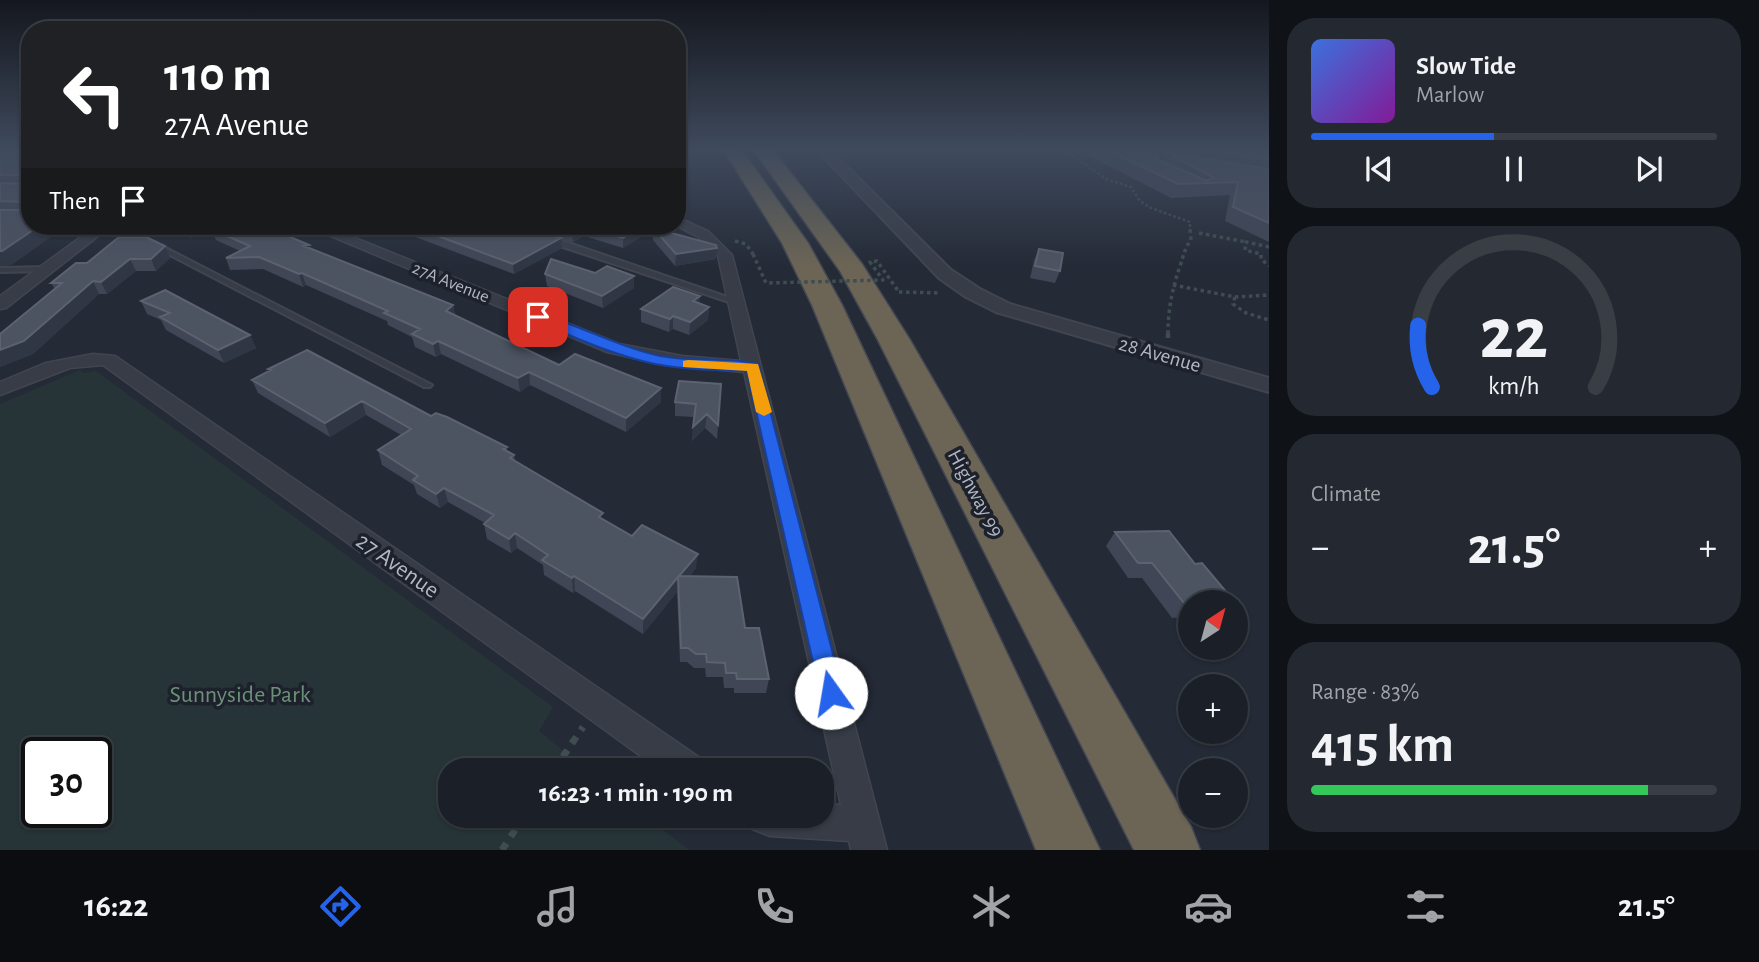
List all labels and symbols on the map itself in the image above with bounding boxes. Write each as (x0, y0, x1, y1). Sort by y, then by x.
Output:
street label: 27A Avenue (409, 259, 492, 307)
pin (508, 287, 568, 347)
street label: 28 Avenue (1116, 333, 1203, 376)
street label: Highway 99 (944, 446, 1007, 540)
street label: 27 Avenue (352, 529, 443, 603)
north arrow (1178, 590, 1248, 660)
position arrow (794, 656, 868, 730)
park label: Sunnyside Park (169, 683, 311, 707)
speed limit sign: 30 (21, 737, 112, 828)

